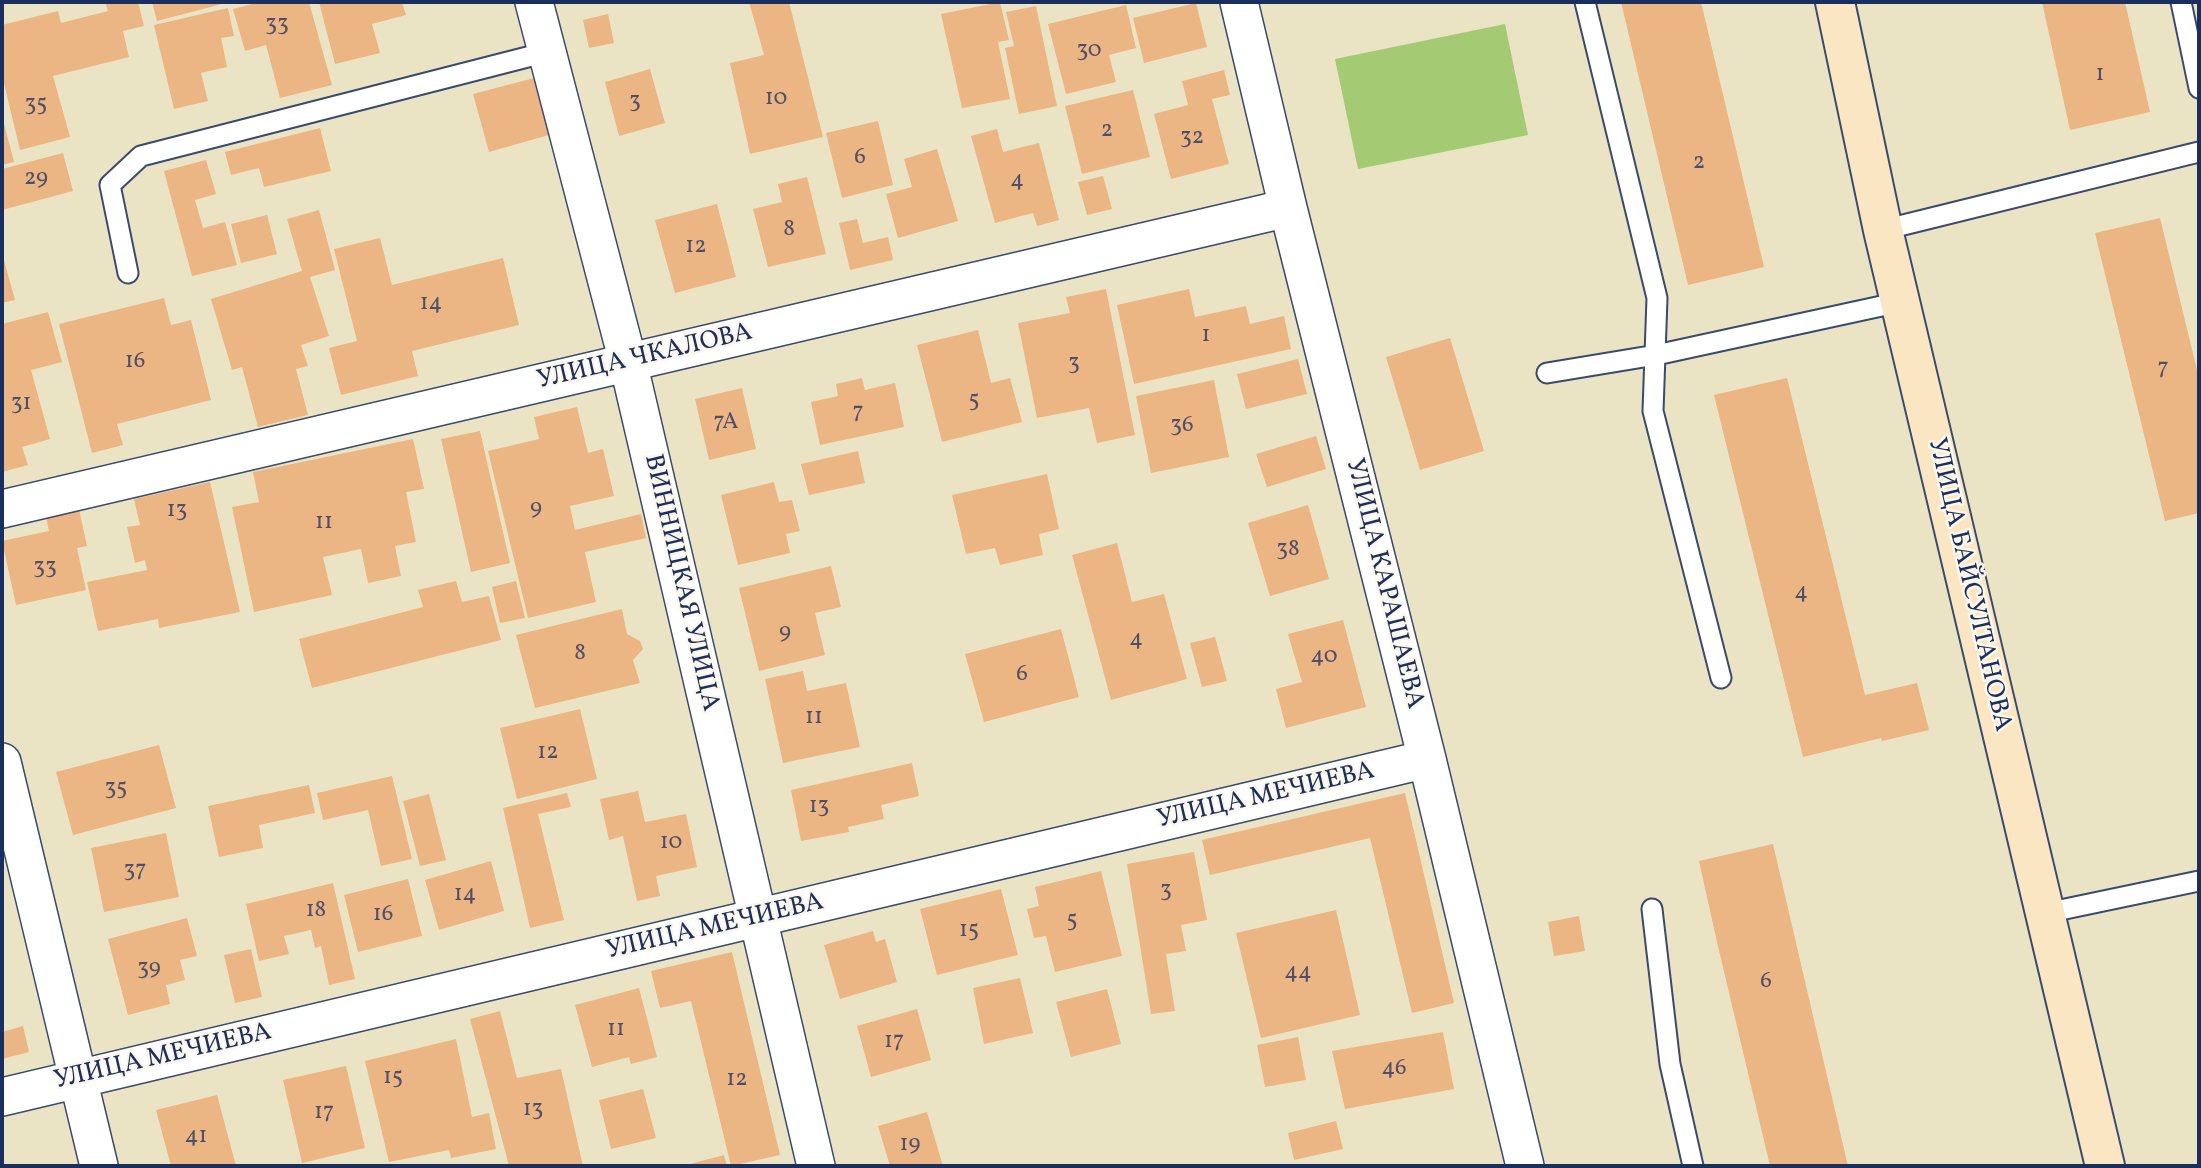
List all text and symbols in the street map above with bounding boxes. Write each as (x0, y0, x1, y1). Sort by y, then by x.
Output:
house number: 33 (265, 12, 289, 40)
house number: 30 (1076, 38, 1102, 66)
house number: 1 (2096, 62, 2104, 90)
house number: 10 (765, 86, 787, 114)
house number: 3 (629, 89, 641, 117)
house number: 35 (25, 92, 47, 120)
house number: 2 (1101, 118, 1113, 146)
house number: 32 (1180, 125, 1204, 153)
house number: 6 (854, 145, 866, 173)
house number: 2 (1693, 150, 1705, 178)
house number: 29 (24, 166, 48, 194)
house number: 4 (1010, 168, 1024, 196)
house number: 8 (783, 217, 795, 245)
house number: 12 (685, 234, 707, 262)
house number: 14 (420, 291, 442, 319)
street label: УЛИЦА ЧКАЛОВА (535, 318, 755, 398)
house number: 1 (1202, 323, 1210, 351)
house number: 16 (125, 349, 145, 377)
house number: 3 (1068, 351, 1080, 379)
house number: 7 (2157, 356, 2169, 384)
house number: 5 (968, 388, 980, 416)
house number: 31 (11, 391, 31, 419)
house number: 7 (852, 400, 864, 428)
house number: 7А (713, 410, 739, 438)
house number: 36 (1170, 413, 1194, 441)
street label: УЛИЦА БАЙСУЛТАНОВА (1919, 435, 2017, 735)
street label: ВИННИЦКАЯ УЛИЦА (635, 451, 725, 715)
street label: УЛИЦА КАРАШАЕВА (1337, 456, 1429, 712)
house number: 9 (530, 496, 542, 524)
house number: 13 (167, 498, 187, 526)
house number: 11 (315, 510, 333, 538)
house number: 38 (1276, 537, 1300, 565)
house number: 33 (33, 555, 57, 583)
house number: 4 (1794, 580, 1808, 608)
house number: 9 (779, 620, 791, 648)
house number: 4 (1129, 627, 1143, 655)
house number: 8 (574, 641, 586, 669)
house number: 40 (1310, 644, 1338, 672)
house number: 6 (1016, 662, 1028, 690)
house number: 11 (805, 705, 823, 733)
house number: 12 (537, 740, 559, 768)
street label: УЛИЦА МЕЧИЕВА (1154, 757, 1378, 837)
house number: 35 (105, 776, 127, 804)
house number: 13 (809, 794, 829, 822)
house number: 10 (660, 830, 682, 858)
house number: 37 (124, 858, 146, 886)
house number: 3 (1160, 878, 1172, 906)
house number: 14 (454, 882, 476, 910)
street label: УЛИЦА МЕЧИЕВА (603, 888, 827, 968)
house number: 18 (306, 898, 326, 926)
house number: 16 (373, 902, 393, 930)
house number: 5 (1066, 908, 1078, 936)
house number: 15 (959, 918, 979, 946)
house number: 39 (137, 956, 161, 984)
house number: 44 (1284, 960, 1312, 988)
house number: 6 (1760, 969, 1772, 997)
house number: 11 (607, 1017, 625, 1045)
street label: УЛИЦА МЕЧИЕВА (51, 1018, 275, 1098)
house number: 17 (884, 1029, 904, 1057)
house number: 46 (1381, 1056, 1407, 1084)
house number: 15 (383, 1065, 403, 1093)
house number: 12 (726, 1067, 748, 1095)
house number: 13 (523, 1097, 543, 1125)
house number: 17 (314, 1100, 334, 1128)
house number: 41 (185, 1124, 207, 1152)
house number: 19 (900, 1132, 920, 1160)

